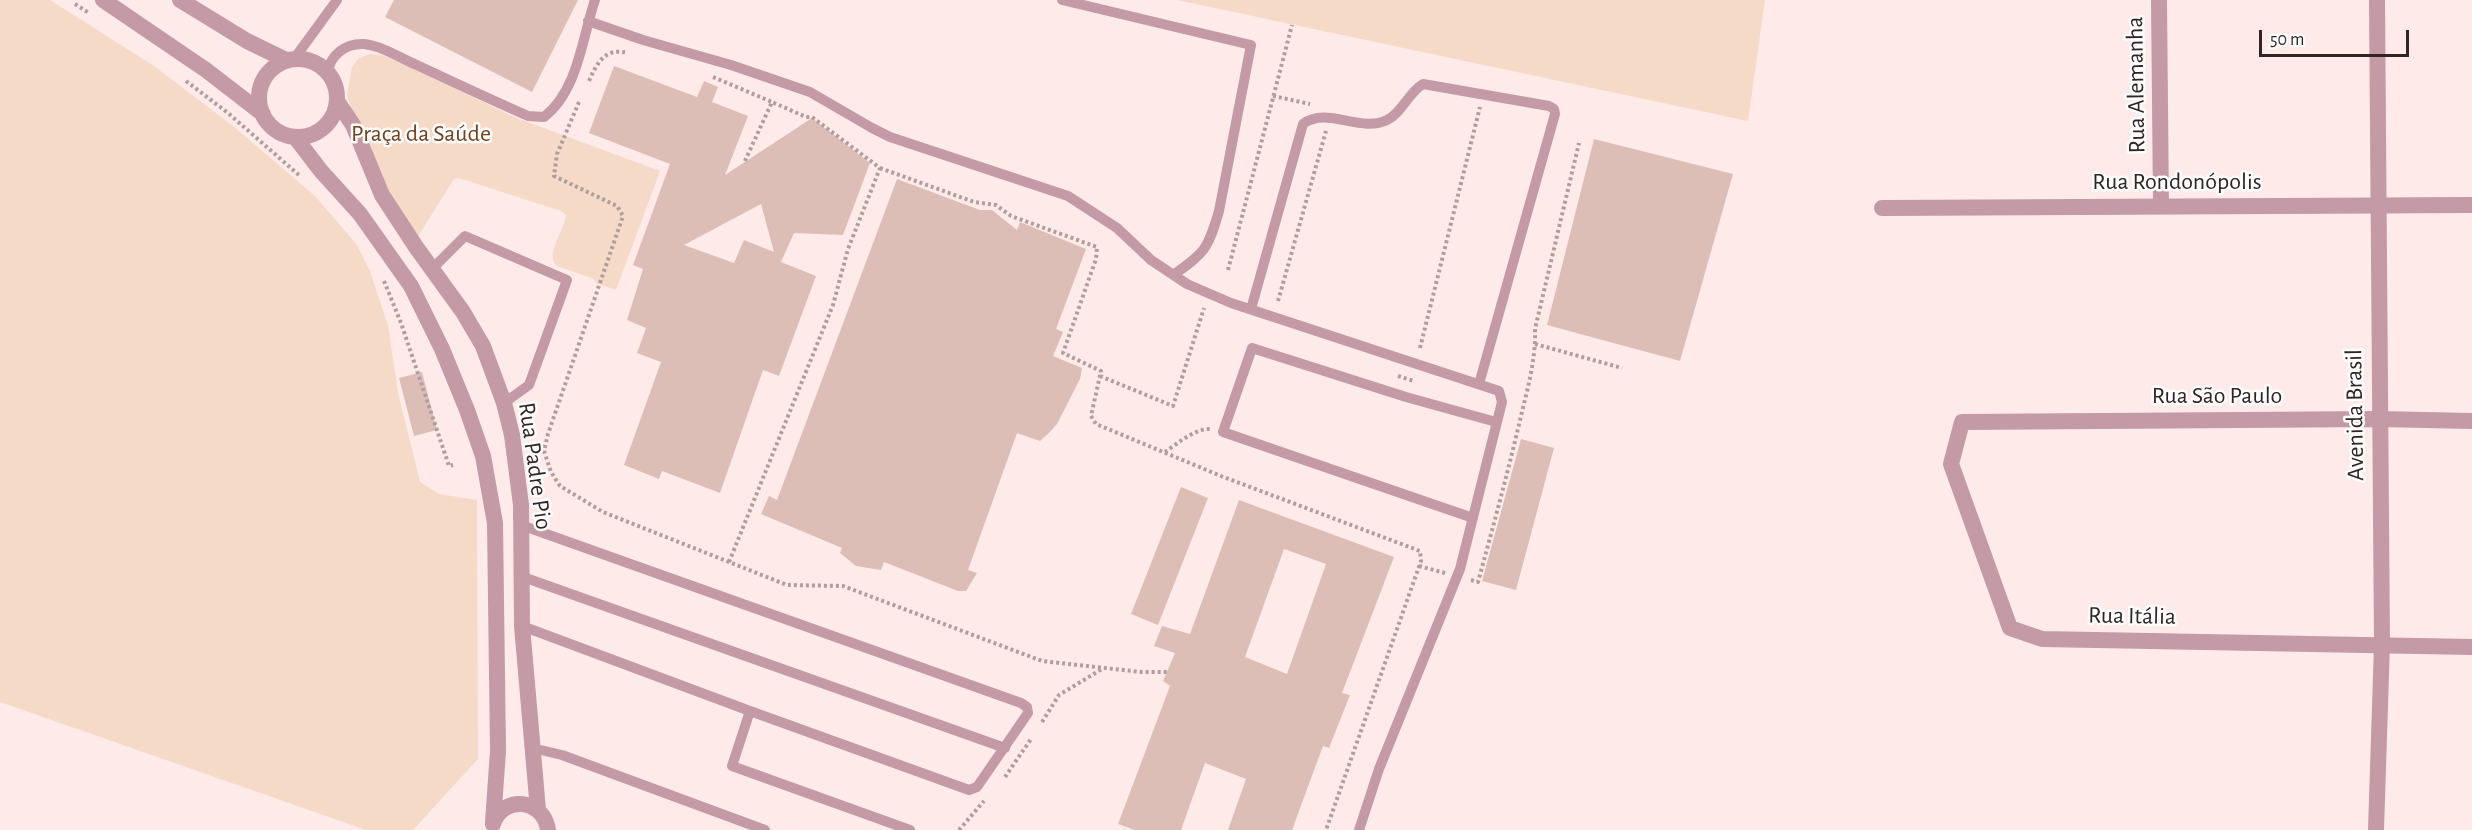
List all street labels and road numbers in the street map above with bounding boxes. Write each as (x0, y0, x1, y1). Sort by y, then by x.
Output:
street label: Rua Alemanha (2120, 16, 2152, 154)
street label: Rua Rondonópolis (2092, 168, 2262, 196)
street label: Avenida Brasil (2339, 349, 2371, 481)
street label: Rua São Paulo (2152, 382, 2282, 410)
street label: Rua Padre Pio (512, 400, 558, 532)
street label: Rua Itália (2088, 601, 2176, 631)

